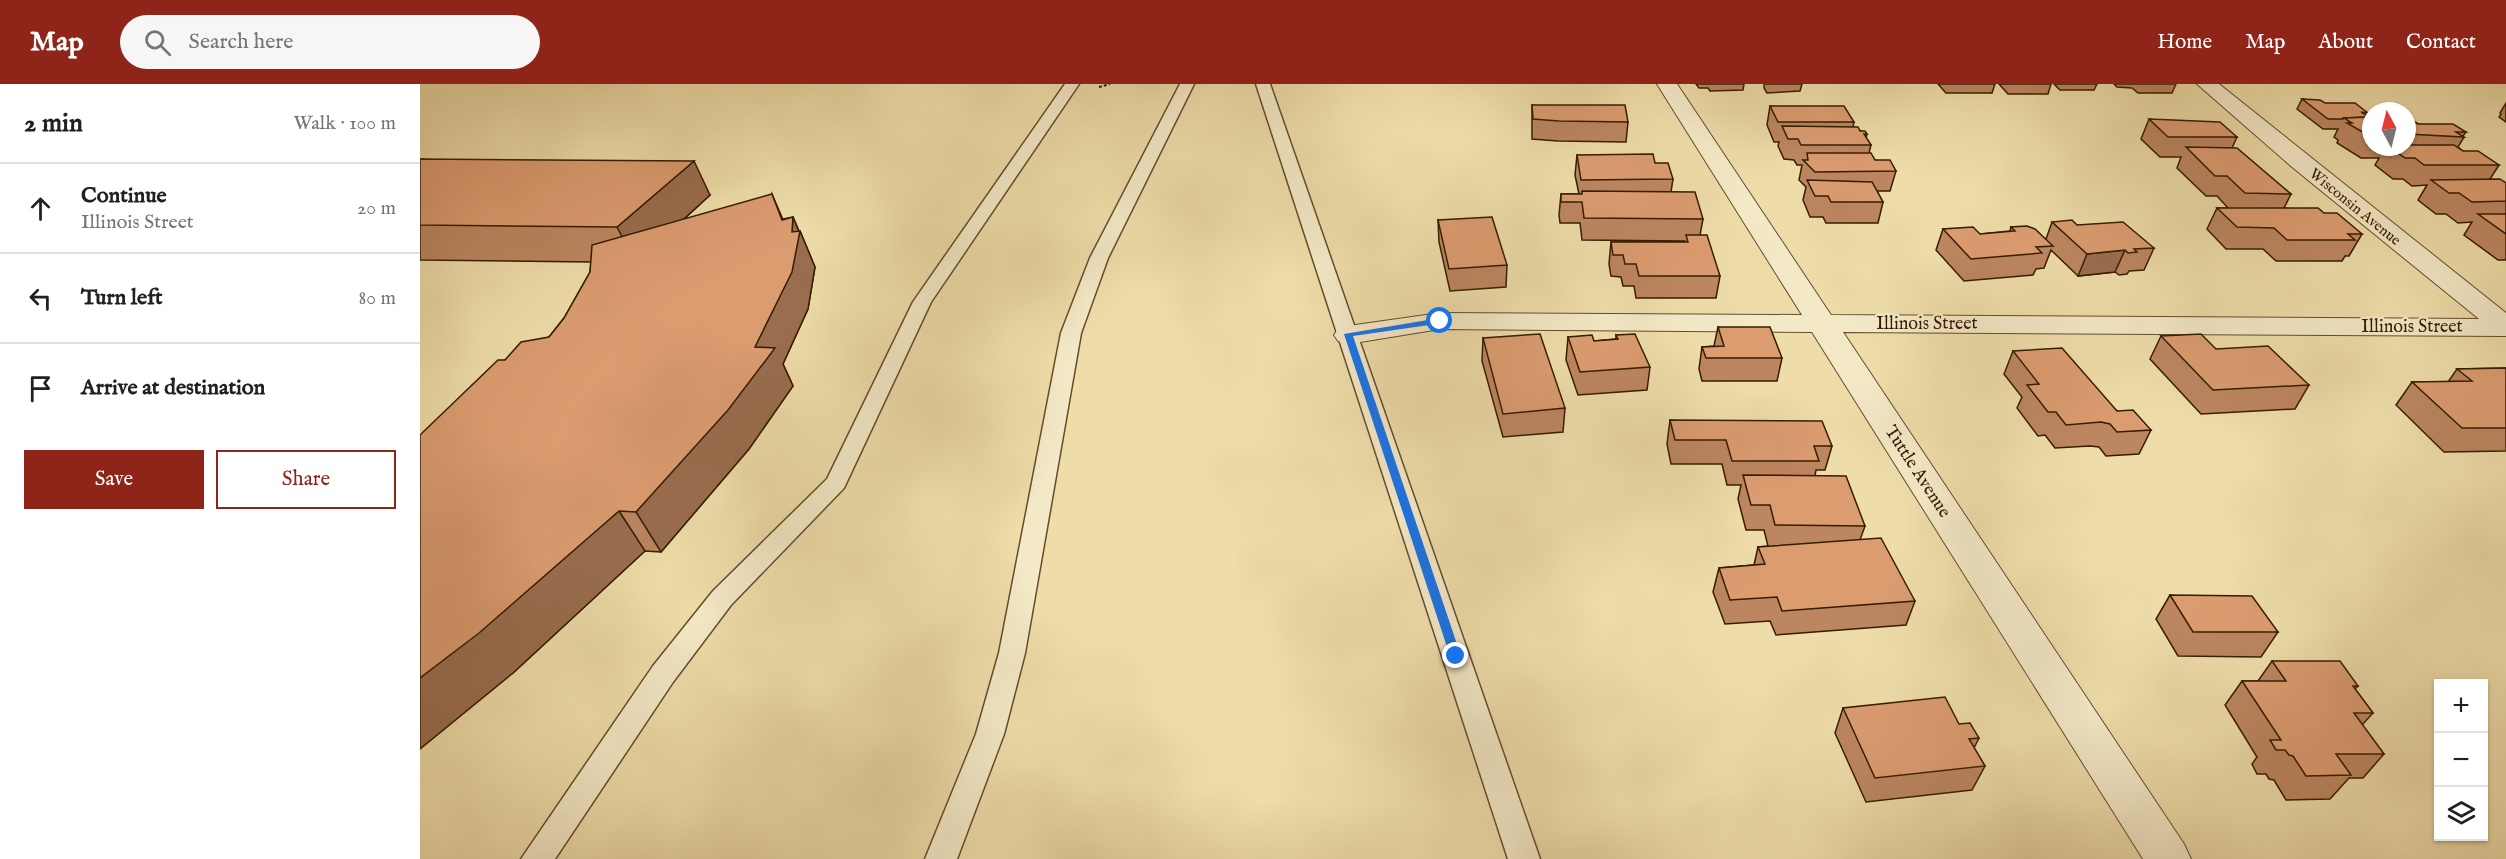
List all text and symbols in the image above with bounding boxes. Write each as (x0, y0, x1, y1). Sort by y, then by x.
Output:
search box (120, 15, 540, 69)
text: Map (30, 25, 84, 60)
icon: search (141, 26, 174, 59)
text: Search here (189, 28, 293, 56)
text: Home (2157, 29, 2212, 56)
text: Map (2245, 29, 2285, 56)
text: About (2318, 29, 2373, 56)
text: Contact (2406, 29, 2476, 56)
north arrow (2362, 102, 2416, 156)
text: 2 min (24, 107, 83, 140)
text: Walk · 100 m (293, 111, 396, 136)
street label: Wisconsin Avenue (2305, 164, 2405, 250)
text: Continue (81, 182, 167, 210)
icon: ahead (24, 192, 57, 225)
text: 20 m (357, 196, 396, 221)
text: Illinois Street (81, 210, 194, 235)
icon: left (24, 282, 57, 315)
text: Turn left (81, 284, 163, 312)
text: 80 m (359, 286, 396, 311)
route start (1426, 307, 1452, 333)
street label: Illinois Street (1876, 313, 1978, 336)
street label: Illinois Street (2361, 316, 2463, 339)
icon: arrive (24, 372, 57, 405)
text: Arrive at destination (81, 374, 265, 402)
street label: Tuttle Avenue (1879, 422, 1955, 522)
button: Save (24, 450, 204, 509)
button: Share (216, 450, 396, 509)
route end (1442, 642, 1468, 668)
map controls (2434, 679, 2488, 841)
button: + (2434, 679, 2488, 733)
button: − (2434, 733, 2488, 787)
button: layers (2434, 787, 2488, 841)

